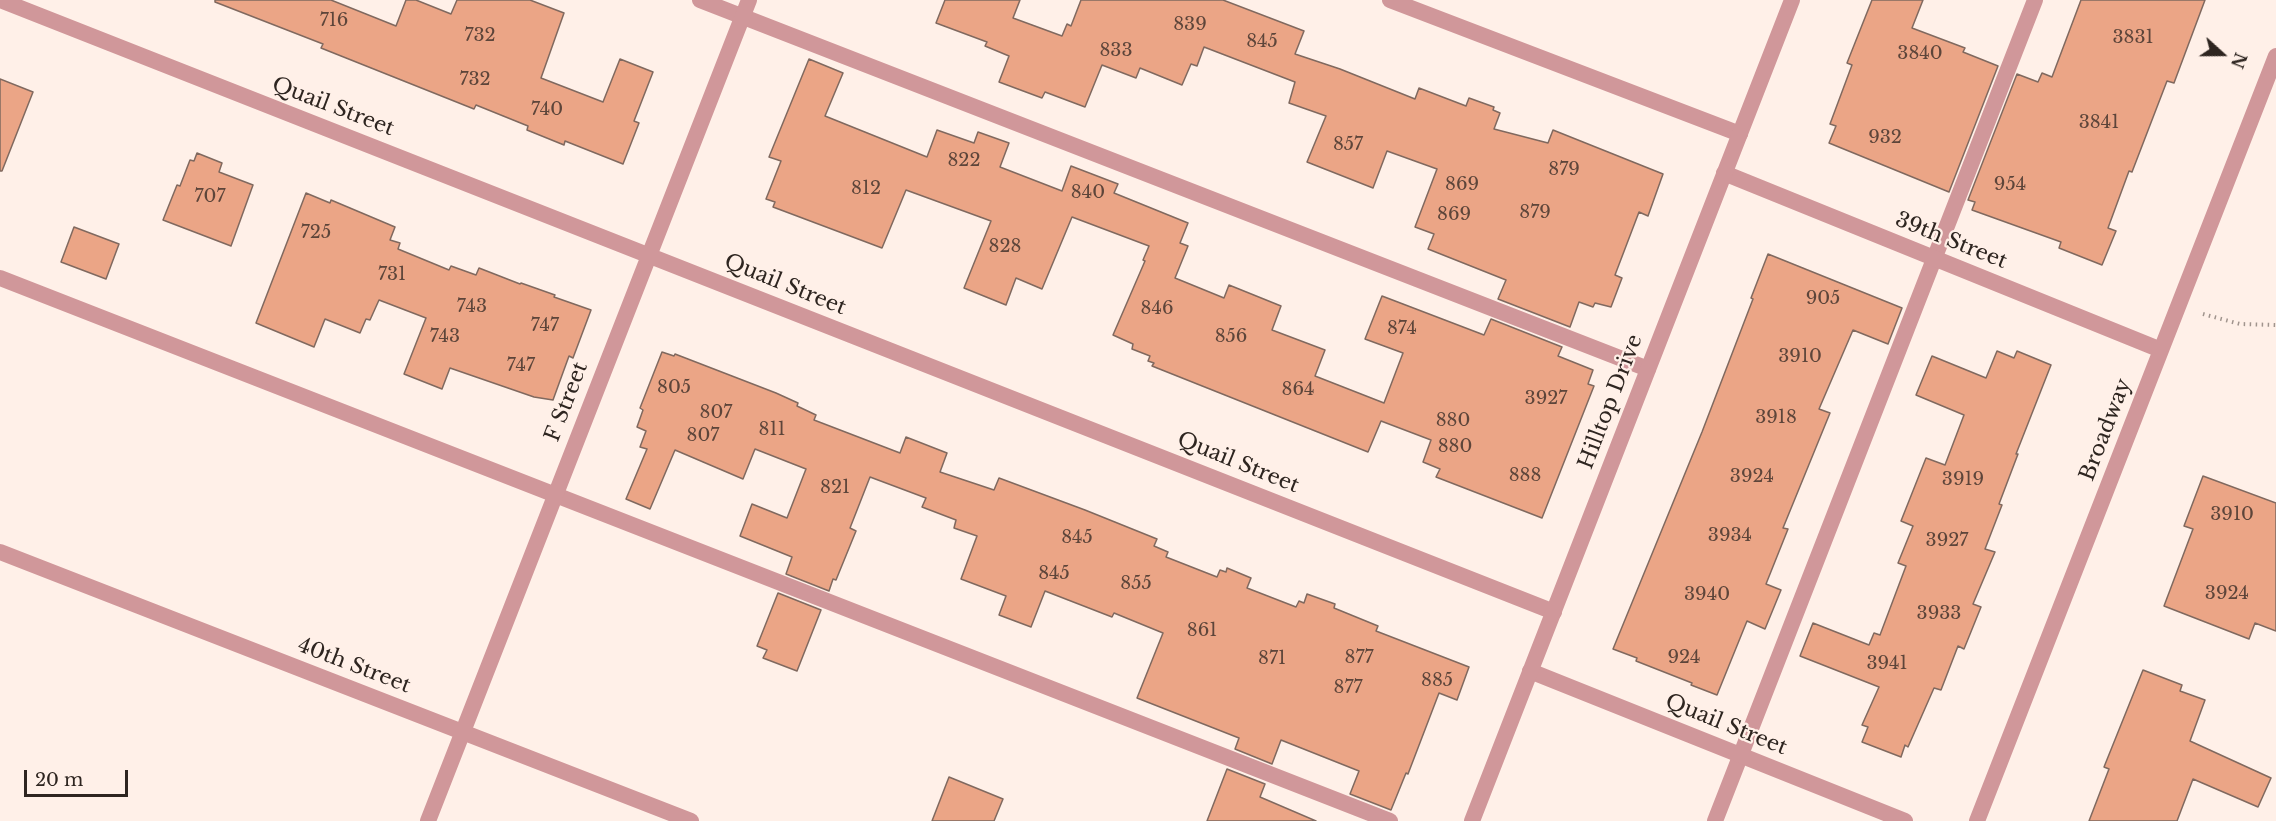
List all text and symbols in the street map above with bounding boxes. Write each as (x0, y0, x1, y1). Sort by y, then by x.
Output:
house number: 716 (320, 10, 348, 32)
house number: 839 (1173, 14, 1207, 36)
north arrow (2192, 24, 2252, 84)
house number: 732 (464, 25, 496, 47)
house number: 3831 (2112, 27, 2154, 49)
house number: 845 (1246, 31, 1278, 53)
house number: 833 (1099, 40, 1133, 62)
house number: 3840 (1897, 43, 1943, 65)
text: N (2227, 50, 2251, 71)
house number: 732 (459, 69, 491, 91)
street label: Quail Street (268, 72, 398, 142)
house number: 740 (531, 99, 563, 121)
house number: 3841 (2079, 112, 2119, 134)
house number: 932 (1868, 127, 1902, 149)
house number: 857 (1333, 134, 1363, 156)
house number: 822 (947, 150, 981, 172)
house number: 879 (1548, 159, 1580, 181)
house number: 869 (1445, 174, 1479, 196)
house number: 954 (1994, 174, 2026, 196)
house number: 812 (851, 178, 881, 200)
house number: 840 (1071, 182, 1105, 204)
house number: 707 (195, 186, 225, 208)
house number: 879 (1519, 202, 1551, 224)
house number: 869 (1437, 204, 1471, 226)
street label: 39th Street (1892, 207, 2010, 275)
house number: 725 (301, 222, 331, 244)
house number: 828 (989, 236, 1021, 258)
street label: Quail Street (721, 249, 849, 321)
house number: 731 (378, 264, 406, 286)
house number: 905 (1806, 288, 1840, 310)
house number: 743 (457, 296, 487, 318)
house number: 846 (1140, 298, 1174, 320)
house number: 747 (531, 315, 559, 337)
house number: 874 (1387, 318, 1417, 340)
house number: 743 (430, 326, 460, 348)
house number: 856 (1215, 326, 1247, 348)
street label: Hilltop Drive (1574, 331, 1648, 473)
house number: 3910 (1778, 346, 1822, 368)
house number: 747 (507, 355, 535, 377)
street label: F Street (540, 359, 594, 445)
street label: Broadway (2075, 375, 2137, 485)
house number: 805 (657, 377, 691, 399)
house number: 864 (1281, 379, 1315, 401)
house number: 3927 (1525, 388, 1567, 410)
house number: 807 (700, 402, 732, 424)
house number: 3918 (1755, 407, 1797, 429)
house number: 880 (1436, 410, 1470, 432)
house number: 811 (759, 419, 785, 441)
house number: 807 (687, 425, 719, 447)
street label: Quail Street (1174, 427, 1302, 499)
house number: 880 (1438, 436, 1472, 458)
house number: 888 (1509, 465, 1541, 487)
house number: 3924 (1730, 466, 1774, 488)
house number: 3919 (1942, 469, 1984, 491)
house number: 821 (820, 477, 850, 499)
house number: 3910 (2210, 504, 2254, 526)
house number: 3934 (1708, 525, 1752, 547)
house number: 845 (1061, 527, 1093, 549)
house number: 3927 (1926, 530, 1968, 552)
house number: 845 (1038, 563, 1070, 585)
house number: 855 (1120, 573, 1152, 595)
house number: 3924 (2205, 583, 2249, 605)
house number: 3940 (1684, 584, 1730, 606)
house number: 3933 (1917, 603, 1961, 625)
house number: 861 (1187, 620, 1217, 642)
street label: 40th Street (294, 633, 414, 699)
house number: 877 (1345, 647, 1373, 669)
house number: 924 (1667, 647, 1701, 669)
house number: 871 (1258, 648, 1286, 670)
house number: 3941 (1866, 653, 1908, 675)
house number: 885 (1421, 670, 1453, 692)
house number: 877 (1334, 677, 1362, 699)
street label: Quail Street (1662, 689, 1790, 761)
scale bar (27, 758, 130, 796)
text: 20 m (35, 769, 83, 791)

